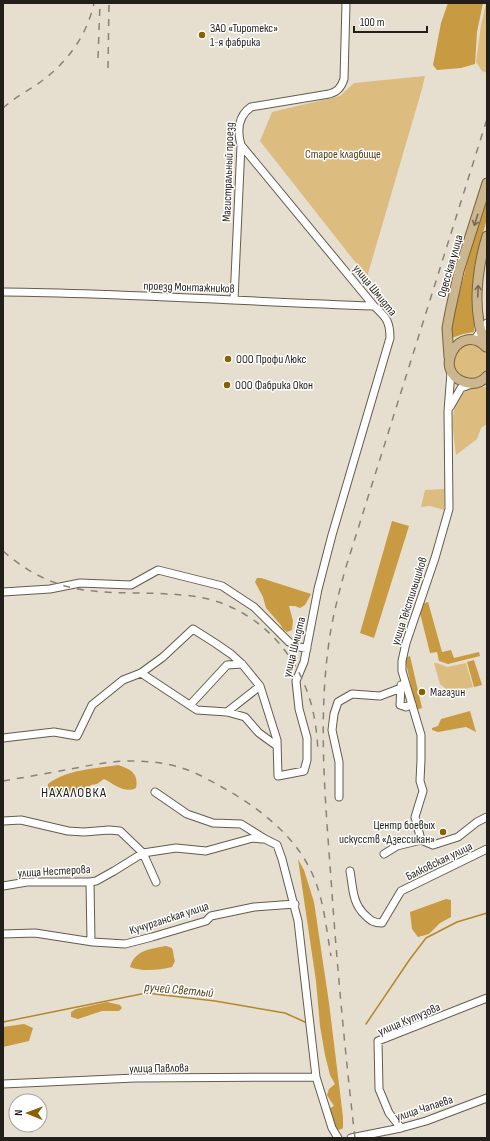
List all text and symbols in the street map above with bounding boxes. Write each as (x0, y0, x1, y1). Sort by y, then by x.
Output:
scale bar (354, 8, 427, 34)
text: 100 m (360, 15, 385, 30)
place label: ЗАО «Тиротекс» 1-я фабрика (210, 21, 278, 50)
marker: ЗАО «Тиротекс» 1-я фабрика (197, 30, 207, 40)
street label: Магистральный проезд (219, 122, 238, 222)
park label: Старое кладбище (305, 147, 381, 162)
one-way arrow (472, 213, 479, 226)
street label: Одесская улица (434, 233, 467, 299)
street label: улица Шмидта (349, 262, 400, 319)
street label: проезд Монтажников (143, 278, 235, 297)
one-way arrow (474, 285, 482, 298)
place label: ООО Профи Люкс (236, 352, 306, 367)
marker: ООО Профи Люкс (223, 354, 233, 364)
place label: ООО Фабрика Окон (235, 378, 313, 393)
marker: ООО Фабрика Окон (222, 380, 232, 390)
street label: улица Текстильщиков (388, 555, 431, 647)
street label: улица Шмидта (280, 615, 309, 679)
place label: Магазин (430, 685, 465, 700)
marker: Магазин (417, 687, 427, 697)
district label: НАХАЛОВКА (41, 784, 107, 801)
place label: Центр боевых искусств «Дзессикан» (339, 818, 435, 847)
marker: Центр боевых искусств «Дзессикан» (438, 827, 448, 837)
street label: Балковская улица (403, 839, 475, 884)
street label: улица Нестерова (17, 862, 91, 881)
street label: Кучурганская улица (128, 899, 211, 938)
water label: ручей Светлый (143, 979, 215, 1001)
street label: улица Кутузова (376, 999, 443, 1039)
street label: улица Павлова (129, 1060, 189, 1077)
street label: улица Чапаева (393, 1092, 455, 1125)
north arrow (8, 1093, 48, 1133)
text: N (12, 1110, 25, 1116)

